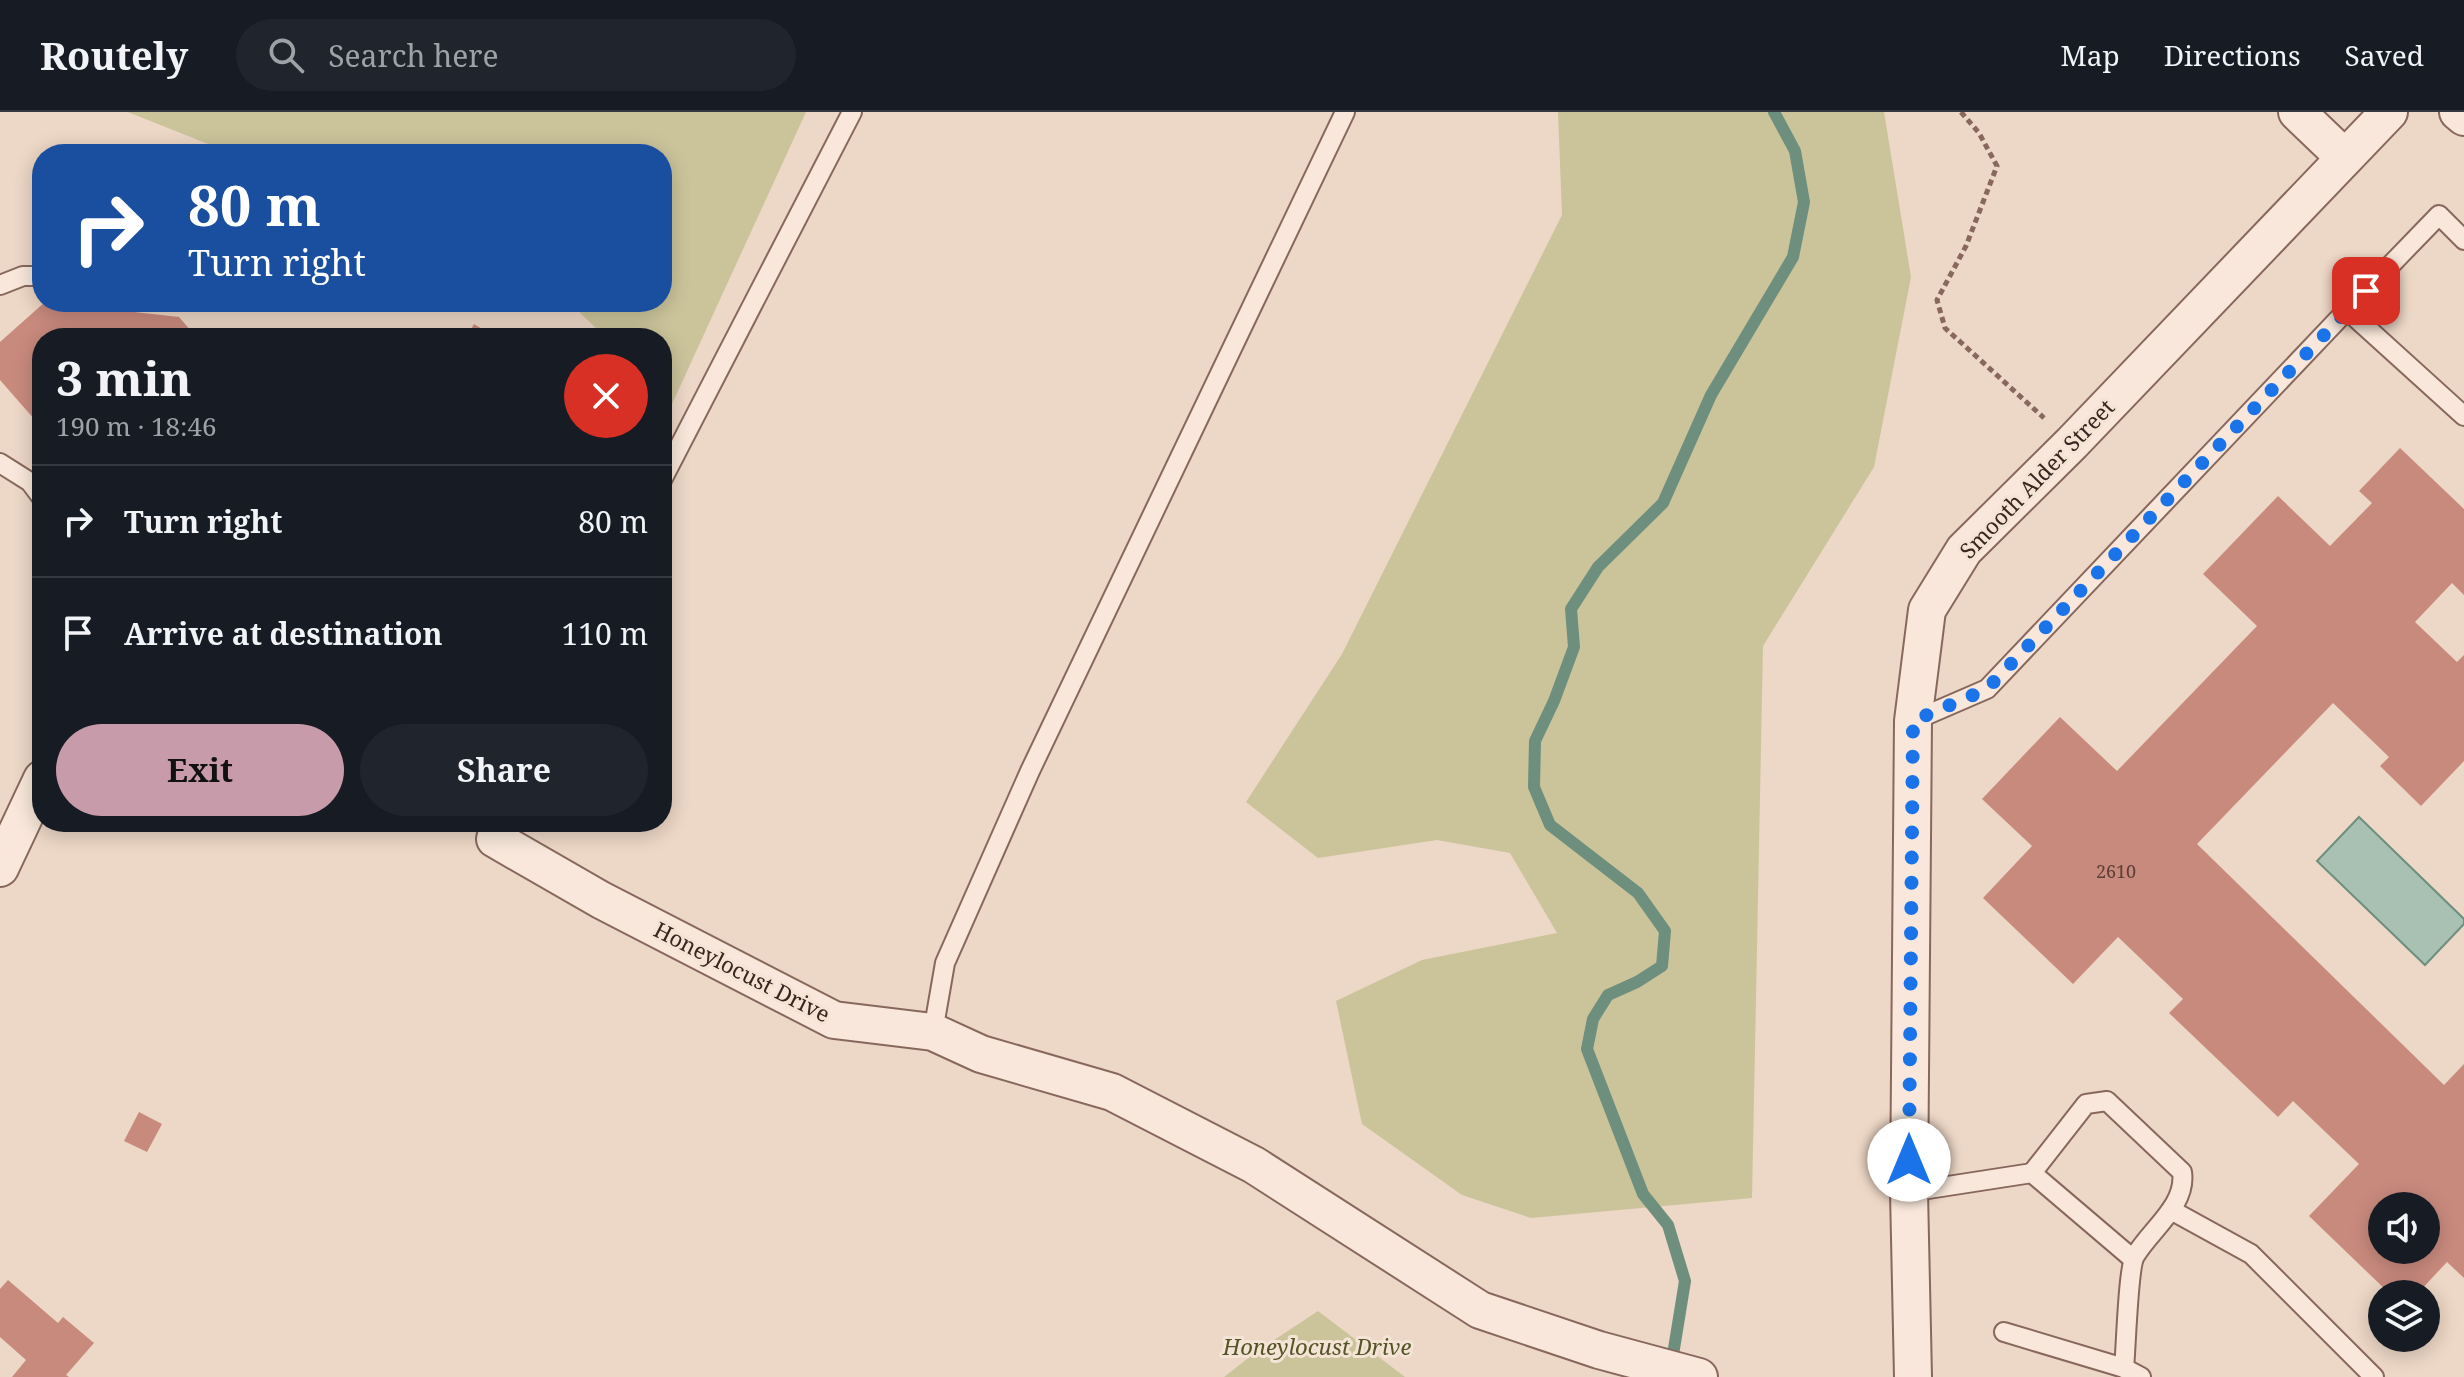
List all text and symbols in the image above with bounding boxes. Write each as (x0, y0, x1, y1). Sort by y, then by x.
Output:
search box (236, 19, 796, 91)
text: Routely (40, 29, 188, 81)
icon: search (264, 33, 308, 77)
text: Search here (328, 35, 499, 76)
text: Map (2060, 36, 2120, 74)
text: Directions (2164, 36, 2301, 74)
text: Saved (2345, 36, 2424, 74)
text: 80 m (188, 166, 321, 242)
icon: right (56, 176, 160, 280)
text: Turn right (188, 238, 366, 287)
pin (2332, 257, 2400, 325)
icon: arrive (2344, 269, 2388, 313)
text: 3 min (56, 345, 192, 410)
button: close (564, 354, 648, 438)
street label: Smooth Alder Street (1952, 392, 2120, 564)
text: 190 m · 18:46 (56, 408, 217, 444)
icon: right (56, 499, 100, 543)
text: Turn right (124, 501, 282, 542)
text: 80 m (578, 501, 648, 542)
icon: arrive (56, 611, 100, 655)
text: Arrive at destination (124, 613, 443, 654)
text: 110 m (562, 613, 648, 654)
button: Exit (56, 724, 344, 816)
button: Share (360, 724, 648, 816)
house number: 2610 (2096, 859, 2136, 883)
street label: Honeylocust Drive (649, 914, 836, 1029)
position arrow (1867, 1118, 1951, 1202)
map controls (2368, 1192, 2440, 1352)
button: sound (2368, 1192, 2440, 1264)
button: layers (2368, 1280, 2440, 1352)
park label: Honeylocust Drive (1222, 1331, 1411, 1361)

